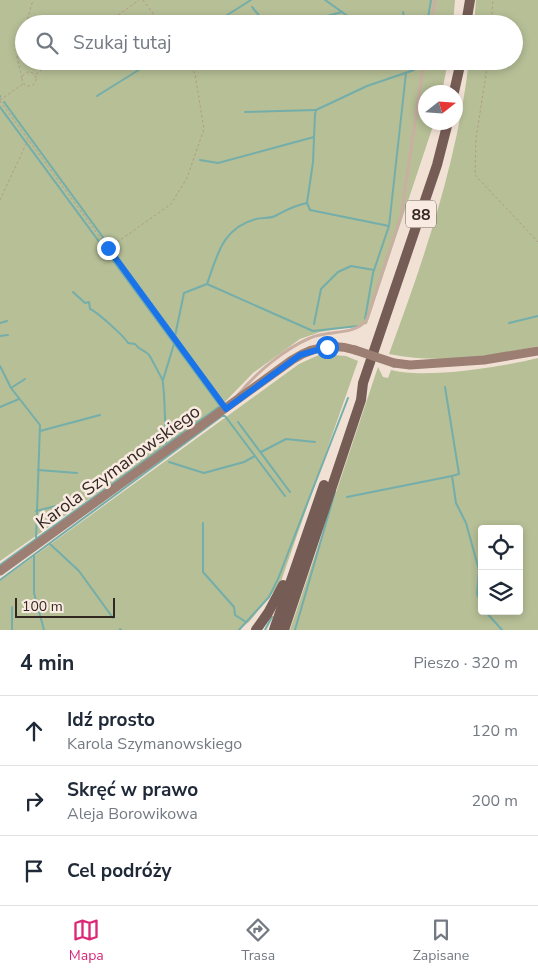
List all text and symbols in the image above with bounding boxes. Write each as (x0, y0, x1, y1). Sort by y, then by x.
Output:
search box (15, 15, 523, 70)
icon: search (33, 29, 61, 57)
text: Szukaj tutaj (73, 30, 172, 56)
north arrow (418, 85, 463, 130)
road number: 88 (406, 200, 436, 228)
route end (97, 237, 120, 260)
route start (316, 336, 339, 359)
street label: Karola Szymanowskiego (31, 399, 205, 535)
map controls (478, 525, 523, 615)
button: locate (478, 525, 523, 570)
button: layers (478, 570, 523, 615)
scale bar (15, 595, 115, 618)
text: 100 m (22, 597, 63, 616)
text: 4 min (20, 649, 74, 677)
text: Pieszo · 320 m (413, 652, 518, 674)
text: Idź prosto (67, 707, 155, 733)
icon: ahead (20, 717, 48, 745)
text: 120 m (471, 720, 518, 742)
text: Karola Szymanowskiego (67, 733, 242, 755)
text: Skręć w prawo (67, 777, 198, 803)
icon: right (20, 787, 48, 815)
text: 200 m (471, 790, 518, 812)
text: Aleja Borowikowa (67, 803, 198, 825)
icon: arrive (20, 857, 48, 885)
text: Cel podróży (67, 858, 171, 884)
tab: Mapa (69, 916, 104, 965)
tab: Trasa (241, 916, 275, 965)
tab: Zapisane (413, 916, 469, 965)

